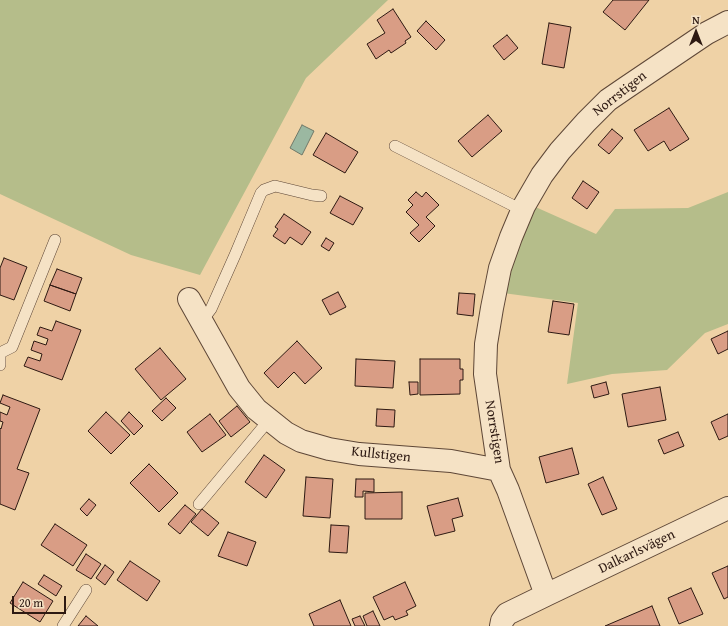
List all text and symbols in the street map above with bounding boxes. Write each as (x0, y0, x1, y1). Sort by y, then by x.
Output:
north arrow (676, 12, 716, 52)
text: N (692, 12, 700, 28)
street label: Norrstigen (590, 68, 650, 120)
street label: Norrstigen (481, 399, 507, 465)
street label: Kullstigen (351, 444, 411, 466)
street label: Dalkarlsvägen (596, 526, 678, 578)
scale bar (14, 588, 68, 614)
text: 20 m (19, 594, 43, 611)

